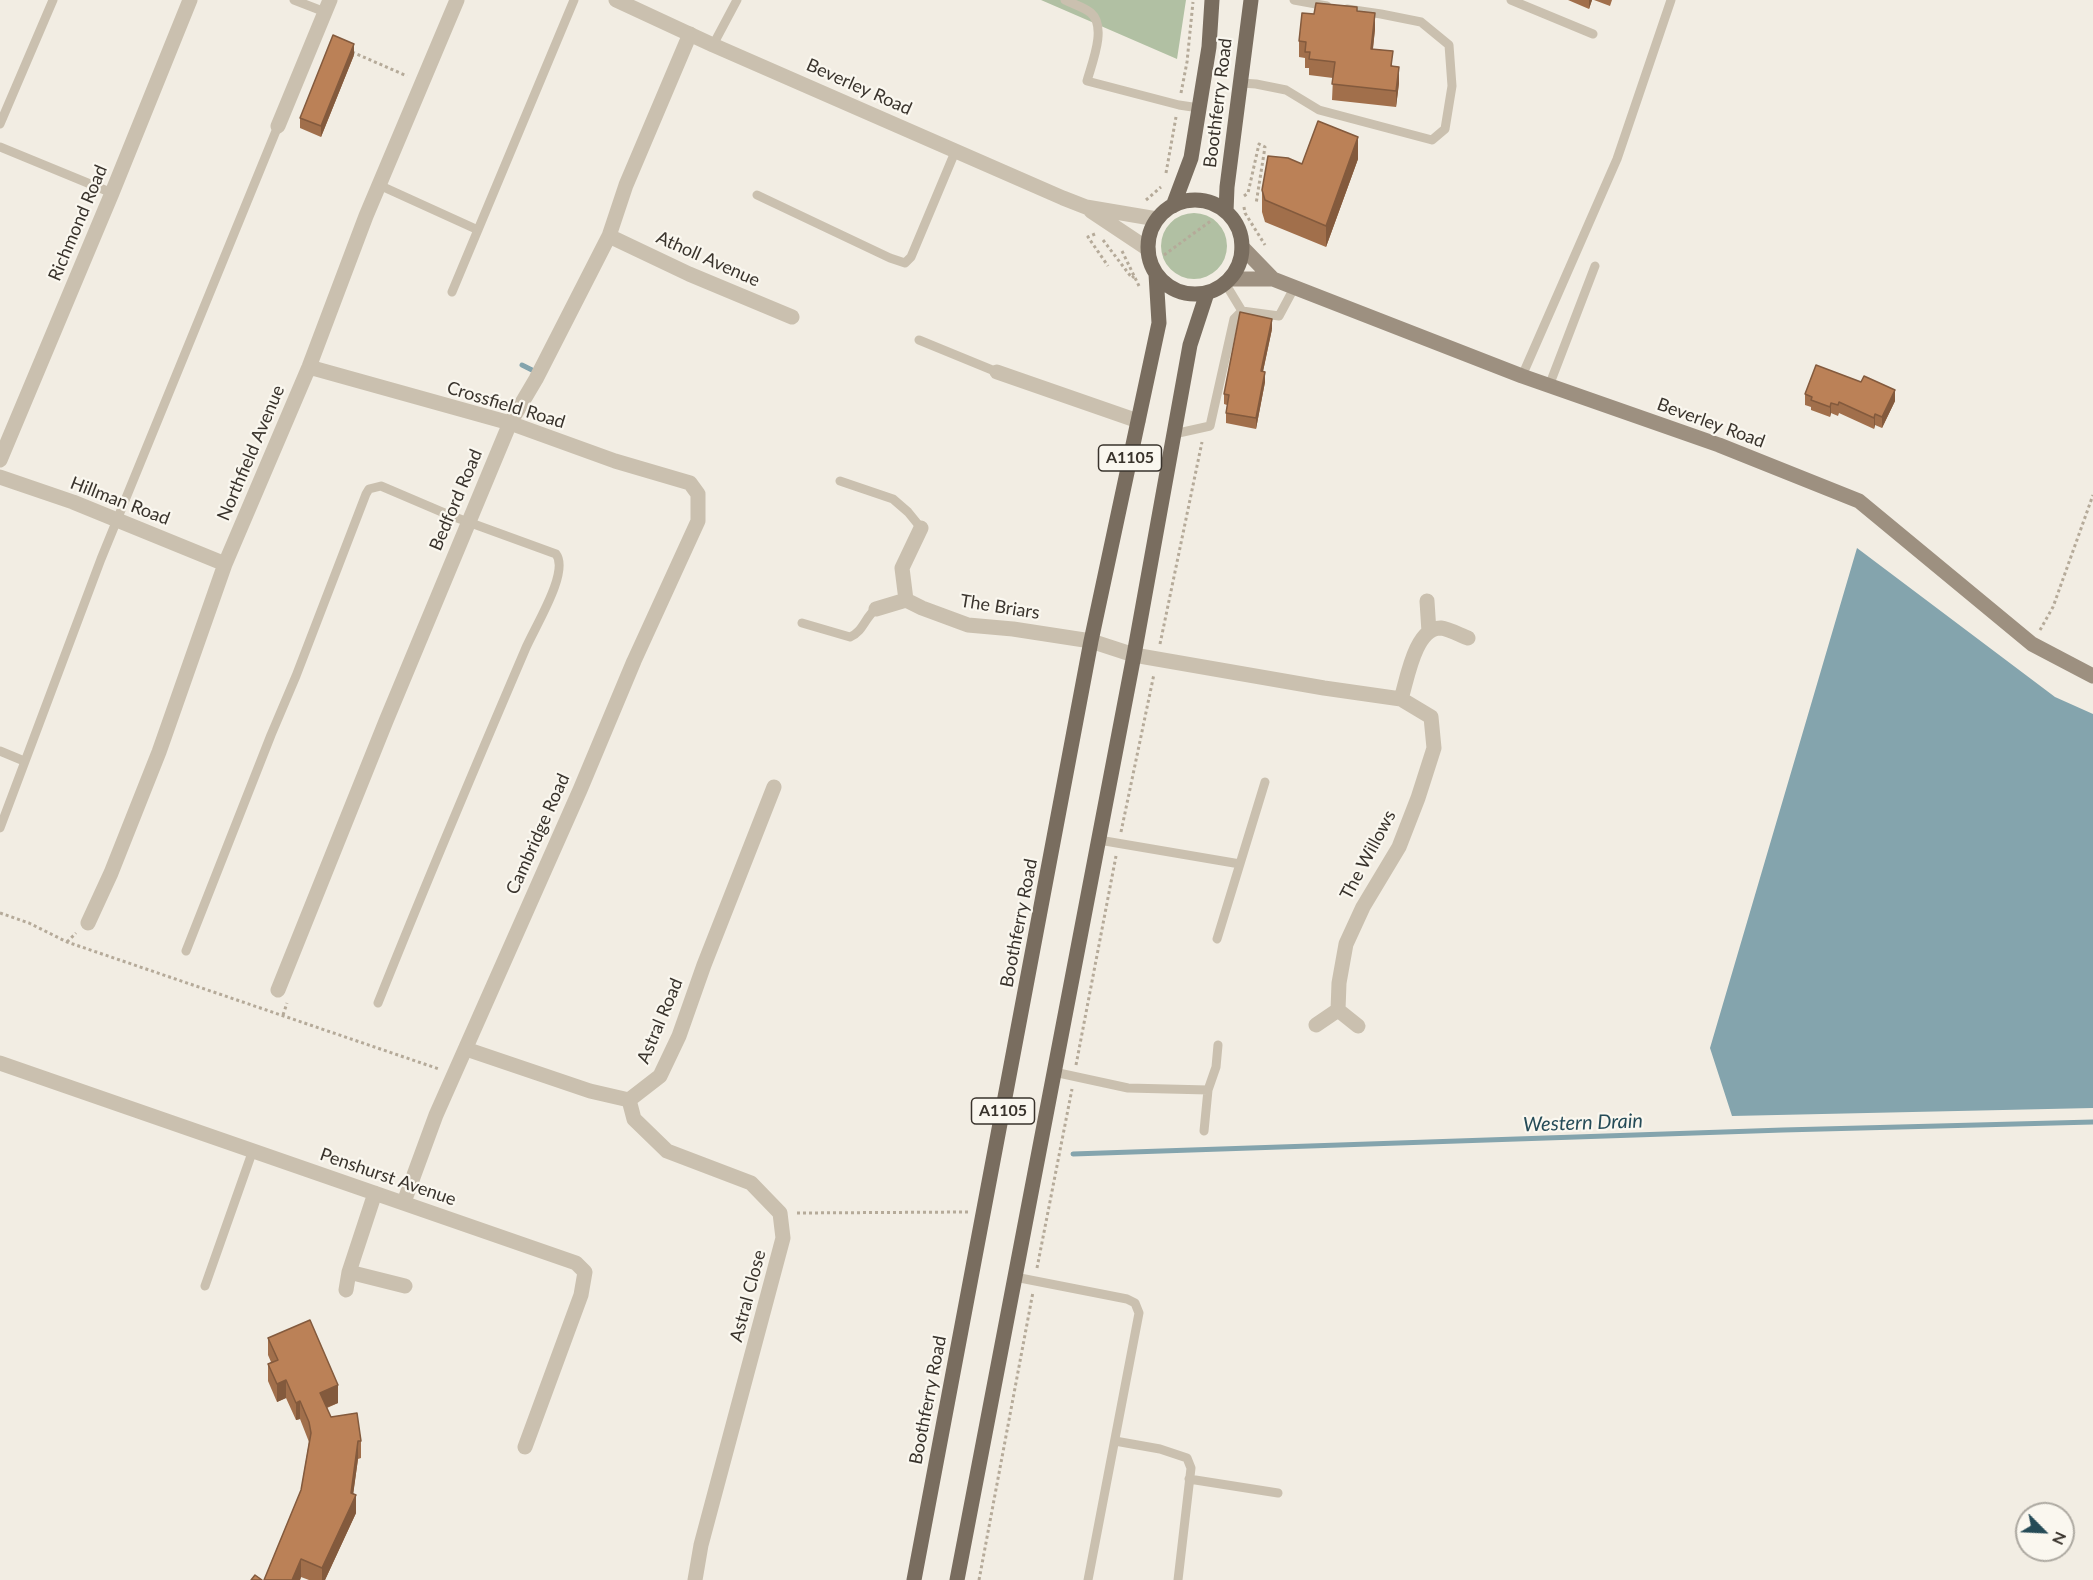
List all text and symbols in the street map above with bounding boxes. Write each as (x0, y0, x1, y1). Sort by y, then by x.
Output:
street label: Boothferry Road (1199, 37, 1237, 169)
street label: Beverley Road (803, 54, 915, 120)
street label: Richmond Road (44, 162, 112, 284)
street label: Atholl Avenue (653, 227, 763, 291)
street label: Crossfield Road (444, 377, 568, 433)
street label: Northfield Avenue (213, 382, 289, 524)
street label: Beverley Road (1654, 393, 1768, 453)
road number: A1105 (1098, 445, 1162, 471)
street label: Bedford Road (425, 446, 487, 554)
street label: Hillman Road (67, 472, 173, 530)
street label: The Briars (959, 590, 1041, 624)
street label: Cambridge Road (502, 770, 574, 898)
street label: The Willows (1335, 807, 1401, 903)
street label: Boothferry Road (996, 857, 1042, 989)
street label: Astral Road (632, 975, 688, 1067)
road number: A1105 (972, 1098, 1034, 1124)
water label: Western Drain (1523, 1109, 1643, 1137)
street label: Penshurst Avenue (317, 1144, 459, 1210)
street label: Astral Close (725, 1248, 771, 1344)
street label: Boothferry Road (905, 1334, 951, 1466)
north arrow (2015, 1502, 2075, 1562)
text: N (2049, 1529, 2071, 1548)

